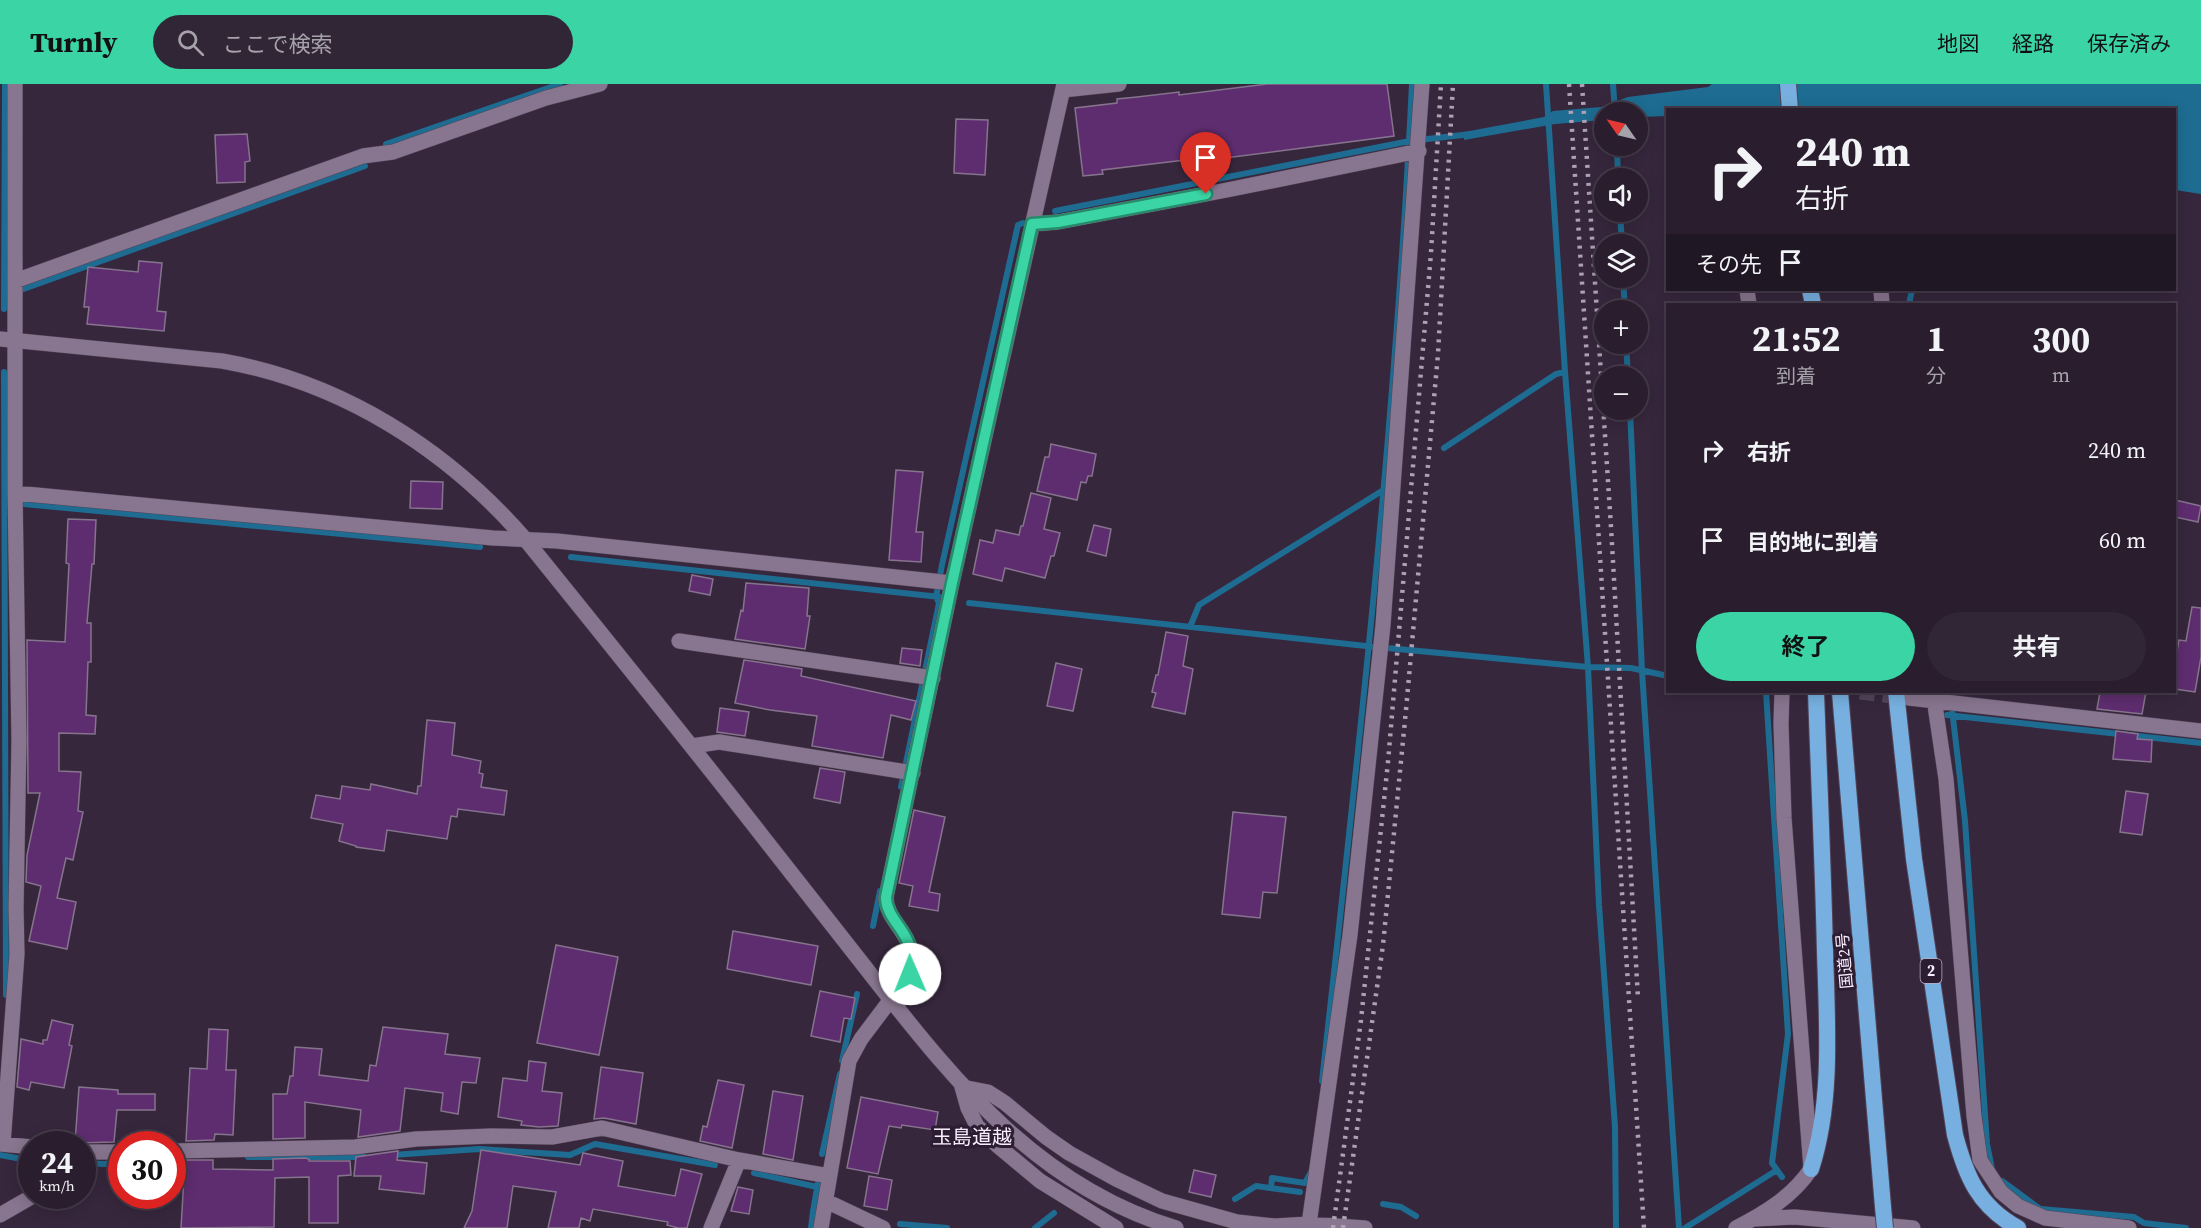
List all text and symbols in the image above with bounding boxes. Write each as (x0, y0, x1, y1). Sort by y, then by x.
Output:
search box (153, 15, 573, 69)
text: Turnly (30, 23, 117, 61)
icon: search (174, 26, 207, 59)
text: ここで検索 (222, 29, 332, 59)
text: 地図 (1937, 29, 1979, 58)
text: 経路 (2012, 29, 2054, 58)
text: 保存済み (2087, 29, 2171, 58)
north arrow (1594, 102, 1648, 156)
map controls (1594, 102, 1648, 420)
text: 240 m (1795, 122, 1910, 180)
pin (1180, 132, 1231, 194)
icon: right (1696, 132, 1774, 210)
icon: arrive (1189, 141, 1222, 174)
button: sound (1594, 168, 1648, 222)
text: 右折 (1795, 180, 1849, 217)
button: layers (1594, 234, 1648, 288)
icon: arrive (1774, 246, 1807, 279)
text: その先 (1696, 249, 1762, 279)
button: + (1594, 300, 1648, 354)
text: 21:52 (1752, 314, 1841, 363)
text: 1 (1926, 314, 1946, 363)
text: 300 (2032, 315, 2090, 364)
text: m (2052, 361, 2070, 389)
text: 到着 (1776, 362, 1816, 390)
text: 分 (1926, 362, 1946, 390)
button: − (1594, 366, 1648, 420)
icon: right (1696, 434, 1729, 467)
text: 240 m (2088, 435, 2146, 465)
text: 右折 (1747, 437, 1791, 467)
icon: arrive (1696, 524, 1729, 557)
text: 60 m (2099, 525, 2146, 555)
text: 目的地に到着 (1747, 527, 1879, 557)
button: 終了 (1696, 612, 1915, 681)
button: 共有 (1927, 612, 2146, 681)
street label: 国道2号 (1831, 932, 1857, 990)
position arrow (878, 942, 942, 1006)
road number: 2 (1920, 959, 1942, 983)
district label: 玉島道越 (932, 1123, 1012, 1151)
speed limit sign: 30 (108, 1131, 186, 1209)
text: 24 (41, 1142, 73, 1183)
text: km/h (39, 1175, 75, 1196)

